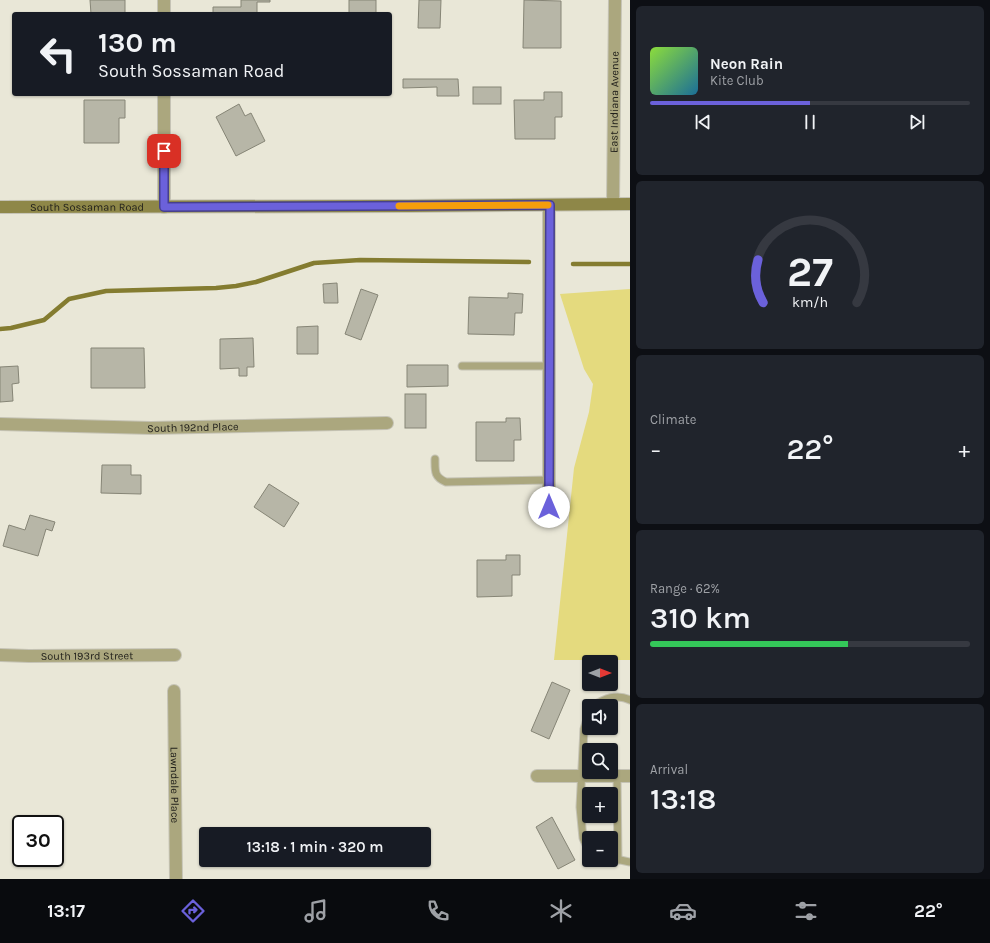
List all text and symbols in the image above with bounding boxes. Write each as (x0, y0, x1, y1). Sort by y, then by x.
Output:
text: 130 m (98, 26, 177, 59)
icon: left (32, 28, 84, 80)
street label: East Indiana Avenue (608, 51, 622, 153)
text: Neon Rain (710, 55, 783, 73)
text: South Sossaman Road (98, 60, 284, 82)
text: Kite Club (710, 73, 764, 88)
icon: previous (692, 111, 714, 133)
icon: pause (799, 111, 821, 133)
icon: next (906, 111, 928, 133)
pin (147, 134, 181, 168)
icon: arrive (153, 140, 175, 162)
street label: South Sossaman Road (30, 201, 144, 214)
text: 27 (787, 248, 833, 296)
text: km/h (792, 293, 828, 310)
text: Climate (650, 412, 696, 427)
street label: South 192nd Place (147, 420, 239, 435)
text: 22° (786, 431, 834, 467)
text: − (650, 437, 662, 463)
text: + (958, 437, 970, 463)
position arrow (528, 486, 570, 528)
text: Range · 62% (650, 581, 720, 596)
text: 310 km (650, 600, 751, 636)
street label: South 193rd Street (41, 649, 133, 663)
north arrow (582, 655, 618, 691)
map controls (582, 655, 618, 867)
button: sound (582, 699, 618, 735)
button: search (582, 743, 618, 779)
street label: Lawndale Place (168, 747, 181, 824)
text: Arrival (650, 762, 688, 777)
text: 13:18 (650, 781, 716, 817)
button: + (582, 787, 618, 823)
speed limit sign: 30 (12, 815, 64, 867)
button: − (582, 831, 618, 867)
text: 13:18 · 1 min · 320 m (247, 838, 383, 856)
icon: directions (179, 897, 207, 925)
icon: music (302, 897, 330, 925)
icon: phone (424, 897, 452, 925)
icon: climate (547, 897, 575, 925)
icon: car (669, 897, 697, 925)
icon: filters (792, 897, 820, 925)
text: 13:17 (47, 900, 85, 922)
text: 22° (914, 900, 943, 922)

